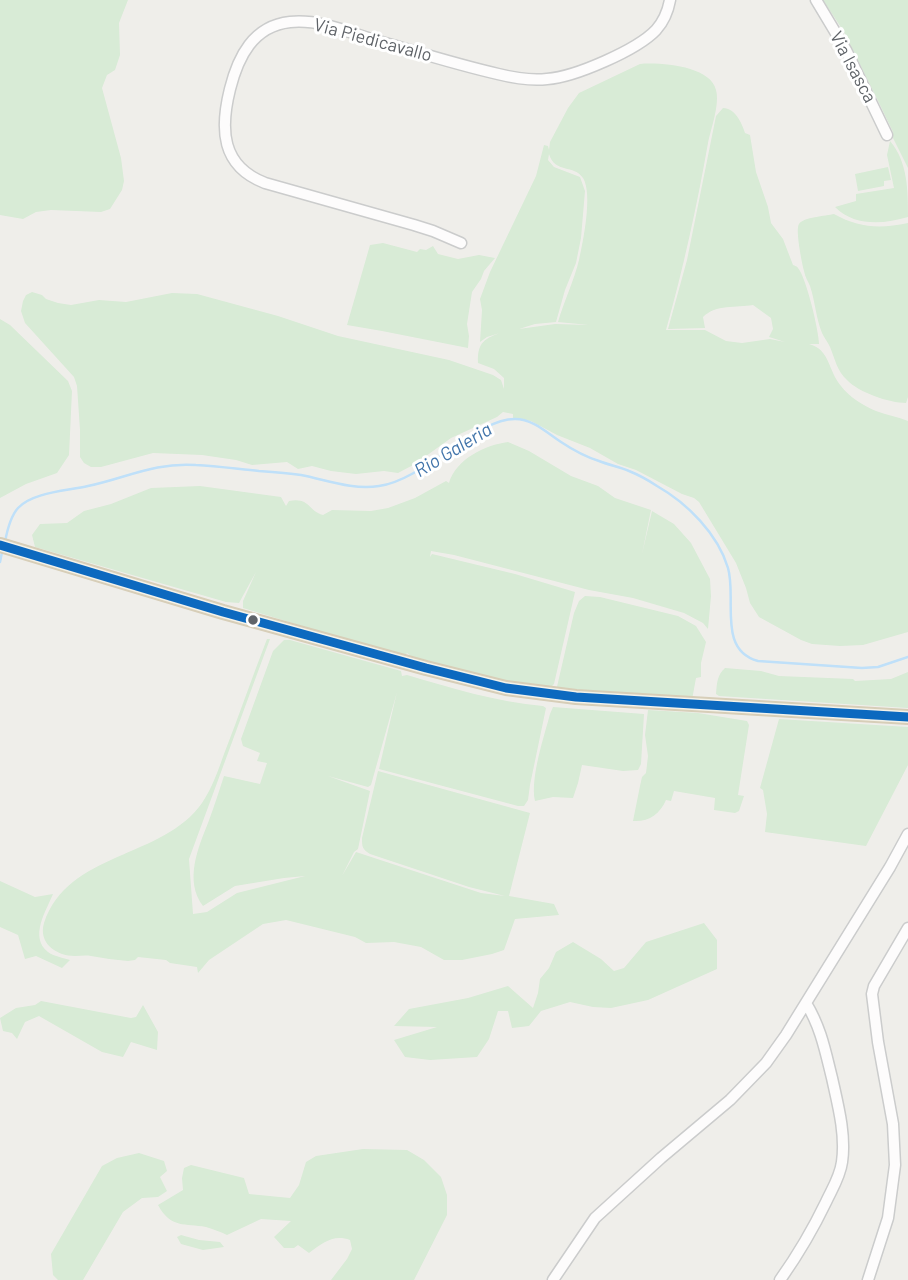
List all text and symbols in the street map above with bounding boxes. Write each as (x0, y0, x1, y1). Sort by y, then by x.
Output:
street label: Via Piedicavallo (312, 14, 434, 66)
street label: Via Isasca (825, 28, 881, 106)
water label: Rio Galeria (410, 418, 496, 482)
unlabelled marker (246, 613, 260, 627)

